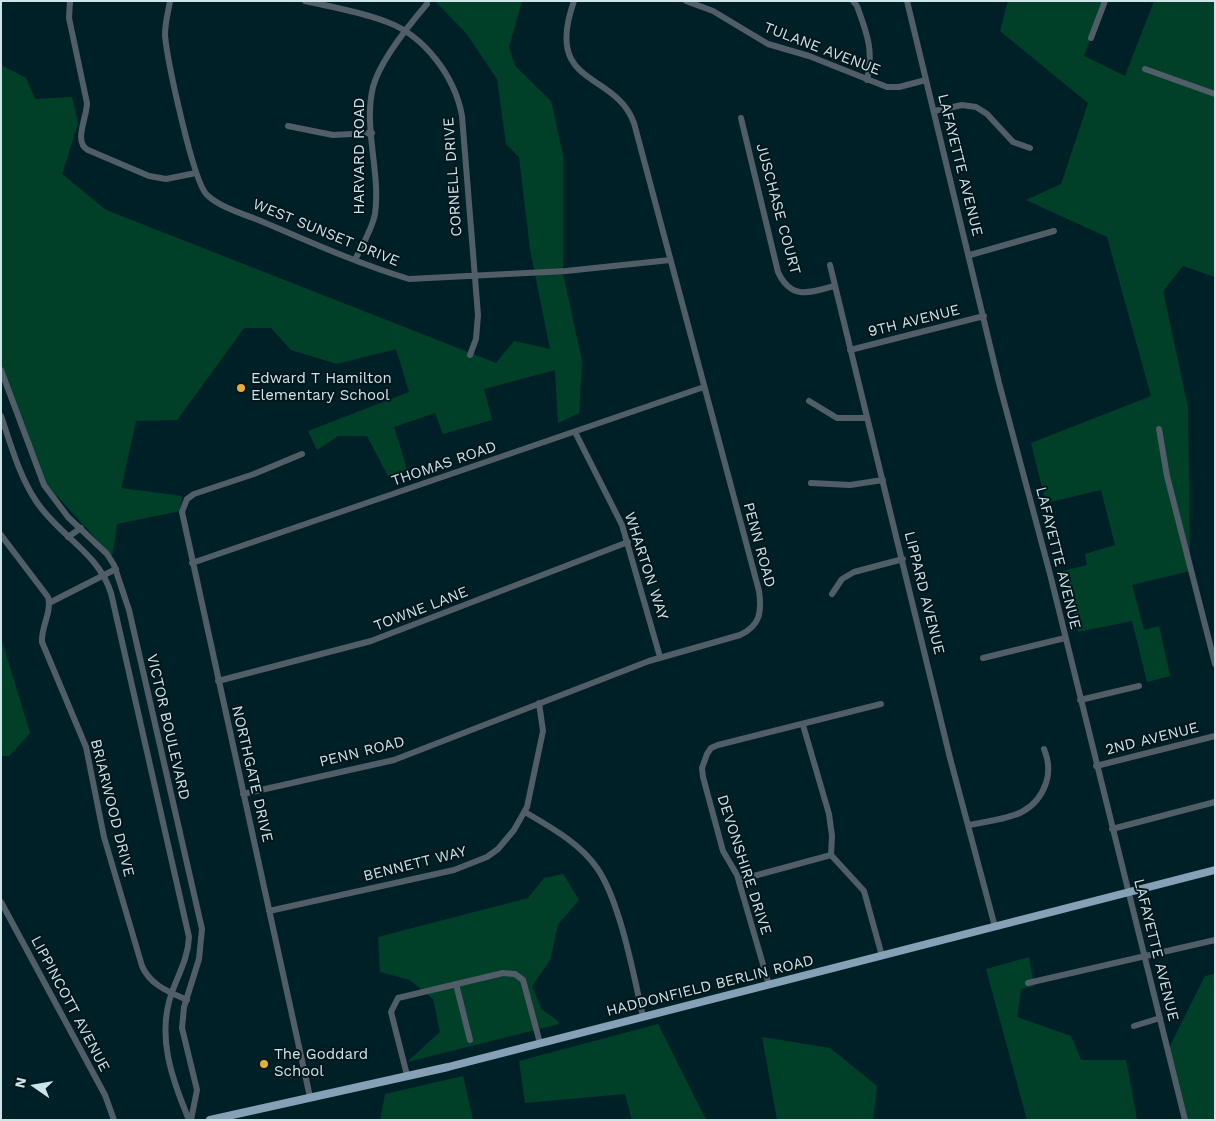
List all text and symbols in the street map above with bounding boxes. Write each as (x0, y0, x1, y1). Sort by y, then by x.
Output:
street label: TULANE AVENUE (761, 18, 883, 80)
street label: LAFAYETTE AVENUE (934, 92, 986, 238)
street label: HARVARD ROAD (351, 98, 369, 214)
street label: CORNELL DRIVE (440, 117, 466, 237)
street label: JUSCHASE COURT (752, 141, 804, 277)
street label: WEST SUNSET DRIVE (250, 195, 402, 271)
street label: 9TH AVENUE (866, 301, 962, 341)
place label: Edward T Hamilton Elementary School (251, 370, 392, 405)
marker: Edward T Hamilton Elementary School (235, 382, 247, 394)
street label: THOMAS ROAD (389, 438, 499, 490)
street label: LAFAYETTE AVENUE (1032, 485, 1084, 631)
street label: PENN ROAD (739, 500, 779, 590)
street label: WHARTON WAY (620, 510, 672, 622)
street label: LIPPARD AVENUE (900, 530, 948, 656)
street label: TOWNE LANE (371, 583, 471, 635)
street label: VICTOR BOULEVARD (142, 652, 194, 802)
street label: NORTHGATE DRIVE (228, 704, 276, 844)
street label: 2ND AVENUE (1104, 719, 1200, 759)
street label: PENN ROAD (317, 733, 407, 771)
street label: BRIARWOOD DRIVE (86, 737, 138, 879)
street label: DEVONSHIRE DRIVE (713, 793, 775, 937)
street label: BENNETT WAY (362, 843, 468, 885)
street label: LAFAYETTE AVENUE (1130, 877, 1182, 1023)
street label: LIPPINCOTT AVENUE (27, 933, 113, 1075)
street label: HADDONFIELD BERLIN ROAD (604, 951, 816, 1021)
place label: The Goddard School (274, 1046, 368, 1081)
marker: The Goddard School (258, 1058, 270, 1070)
north arrow (10, 1061, 60, 1111)
text: N (11, 1076, 29, 1089)

